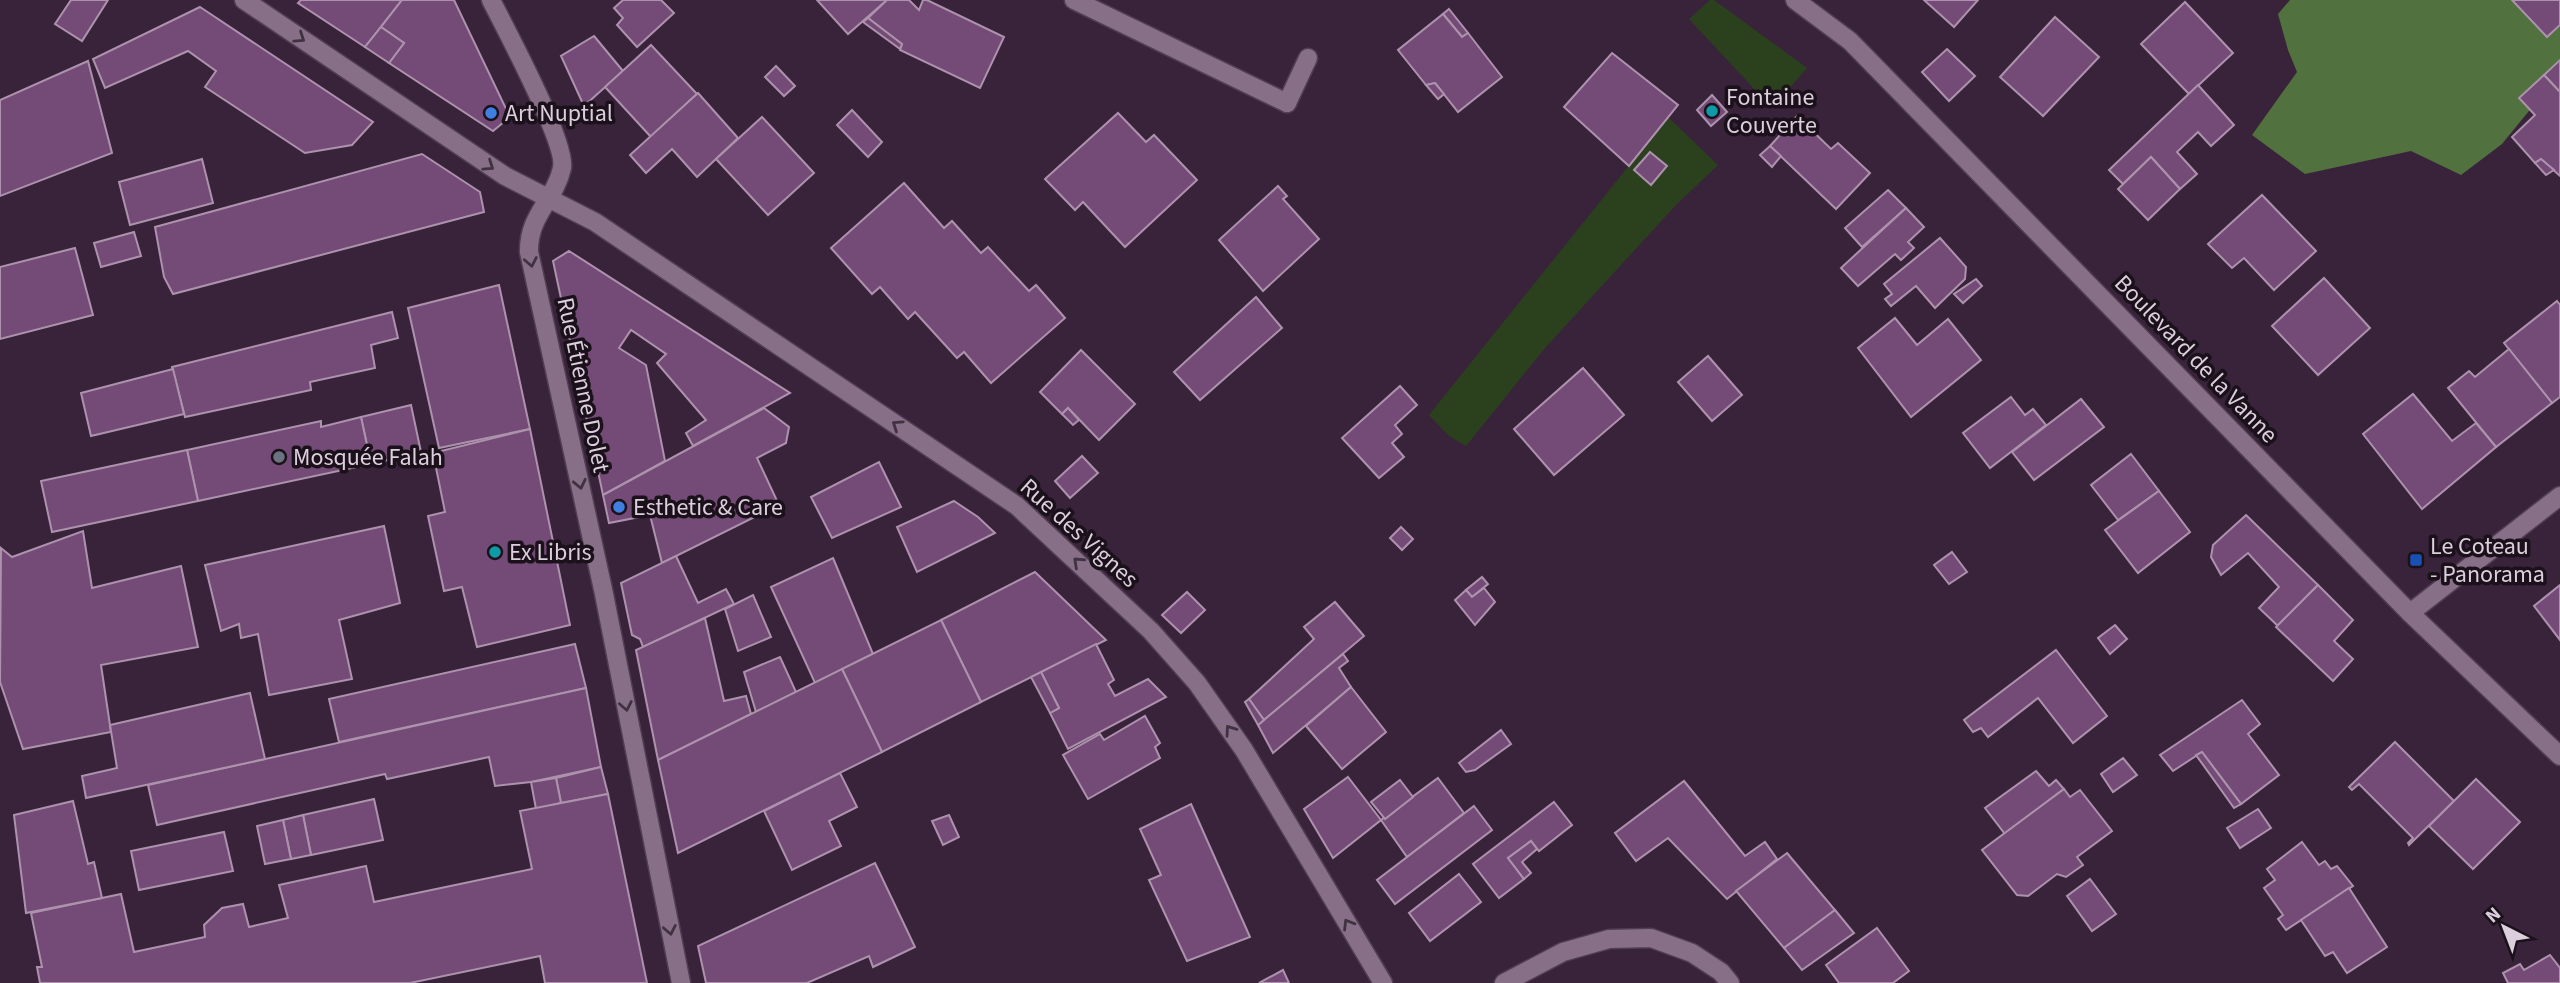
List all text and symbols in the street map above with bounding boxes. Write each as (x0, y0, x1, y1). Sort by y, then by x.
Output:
one-way arrow (293, 30, 306, 43)
place label: Fontaine Couverte (1726, 80, 1817, 143)
place label: Art Nuptial (505, 96, 613, 131)
marker: Fontaine Couverte (1704, 103, 1720, 119)
marker: Art Nuptial (483, 105, 499, 121)
one-way arrow (481, 157, 494, 170)
one-way arrow (523, 256, 538, 268)
street label: Boulevard de la Vanne (2106, 267, 2286, 451)
street label: Rue Étienne Dolet (547, 294, 619, 476)
one-way arrow (892, 421, 905, 433)
place label: Mosquée Falah (293, 440, 443, 475)
marker: Mosquée Falah (271, 449, 287, 465)
street label: Rue des Vignes (1012, 470, 1146, 596)
one-way arrow (571, 478, 586, 490)
place label: Esthetic & Care (633, 490, 783, 525)
marker: Esthetic & Care (611, 499, 627, 515)
place label: Le Coteau - Panorama (2430, 529, 2545, 592)
place label: Ex Libris (509, 535, 592, 570)
marker: Ex Libris (487, 544, 503, 560)
marker: Le Coteau - Panorama (2408, 552, 2424, 568)
one-way arrow (1073, 558, 1086, 571)
one-way arrow (618, 700, 633, 712)
one-way arrow (1226, 725, 1238, 738)
north arrow (2469, 892, 2539, 962)
text: N (2480, 901, 2507, 930)
one-way arrow (1344, 919, 1357, 932)
one-way arrow (662, 924, 677, 936)

